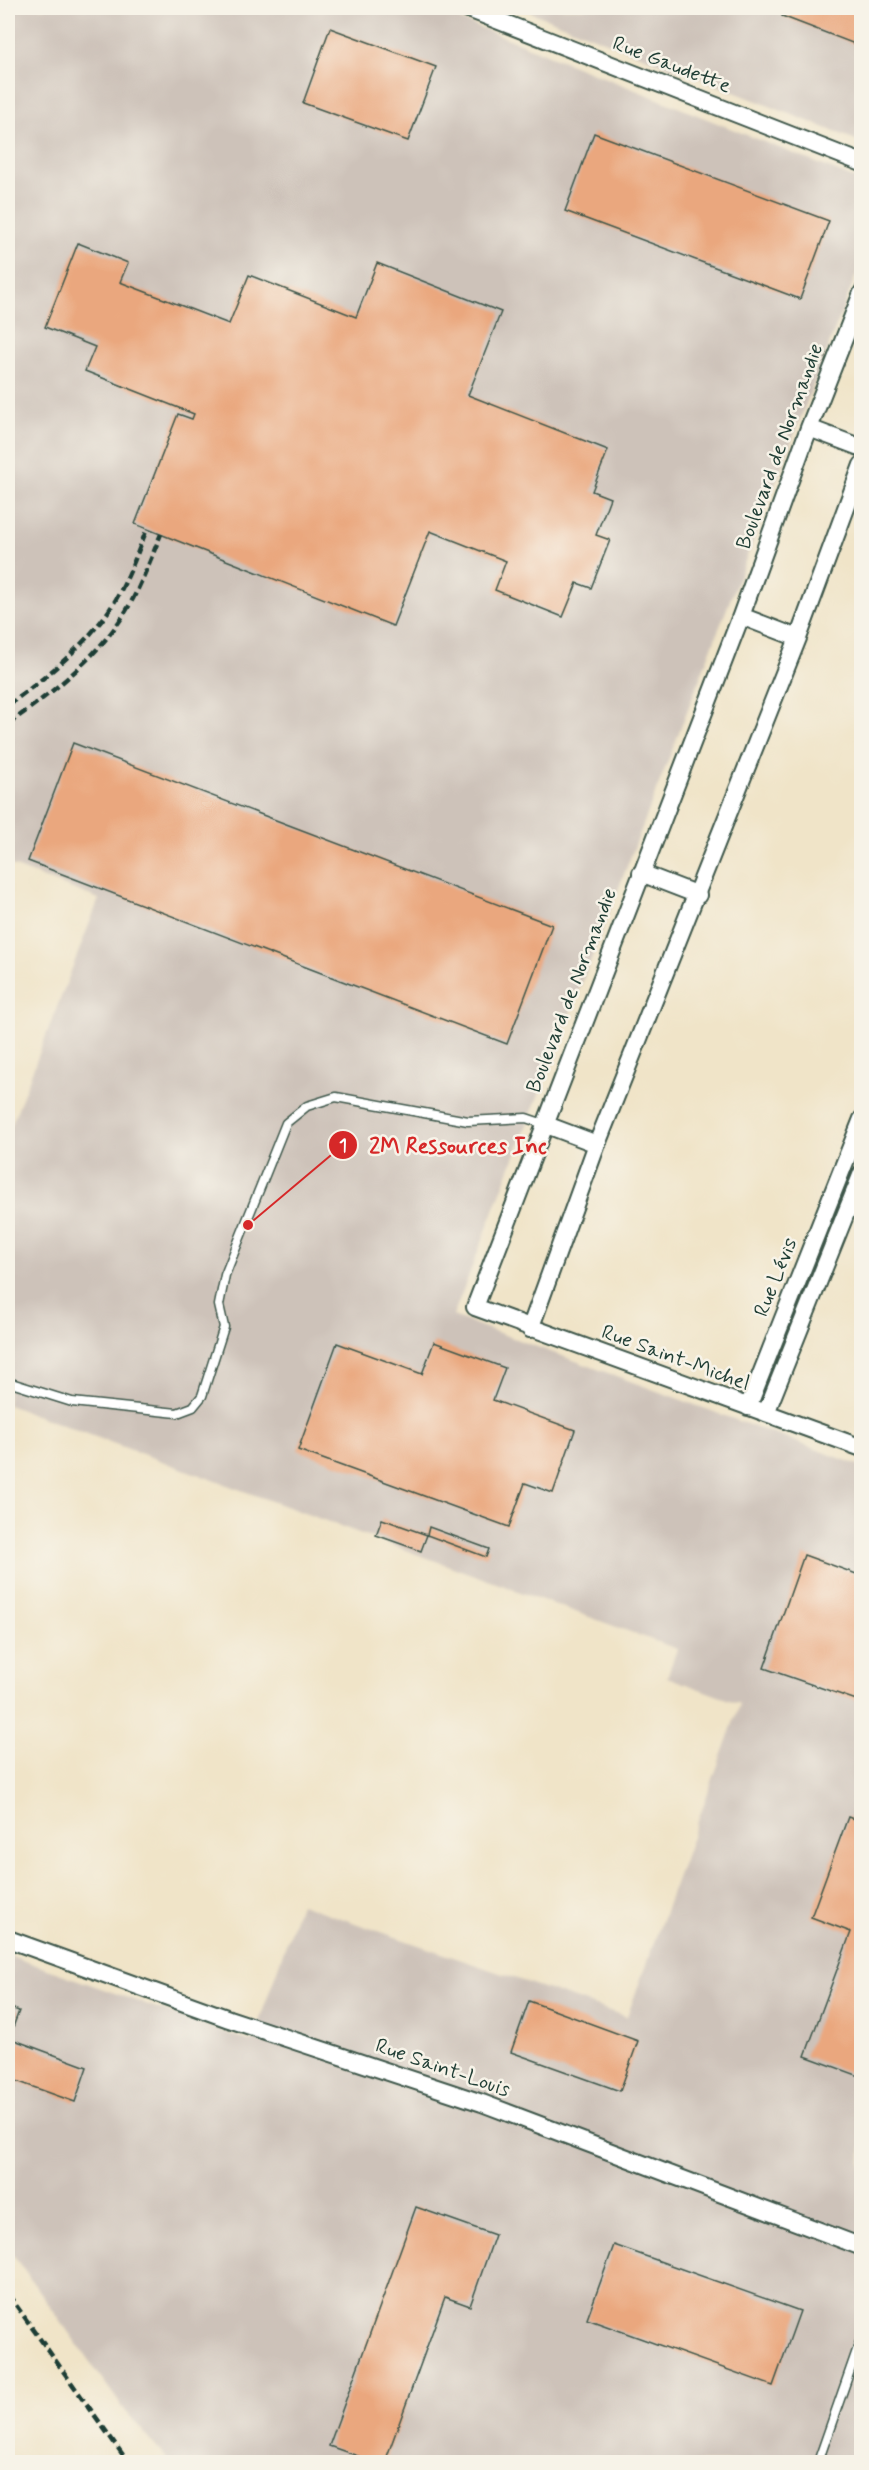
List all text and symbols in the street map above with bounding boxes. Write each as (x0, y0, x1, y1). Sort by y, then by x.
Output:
street label: Rue Gaudette (608, 30, 735, 100)
street label: Boulevard de Normandie (730, 340, 830, 553)
street label: Boulevard de Normandie (520, 884, 624, 1097)
callout: 2M Ressources Inc (328, 1125, 559, 1165)
text: 2M Ressources Inc (369, 1133, 547, 1161)
text: 1 (339, 1134, 347, 1158)
street label: Rue Lévis (747, 1234, 804, 1321)
street label: Rue Saint-Michel (598, 1318, 754, 1398)
street label: Rue Saint-Louis (372, 2032, 514, 2104)

